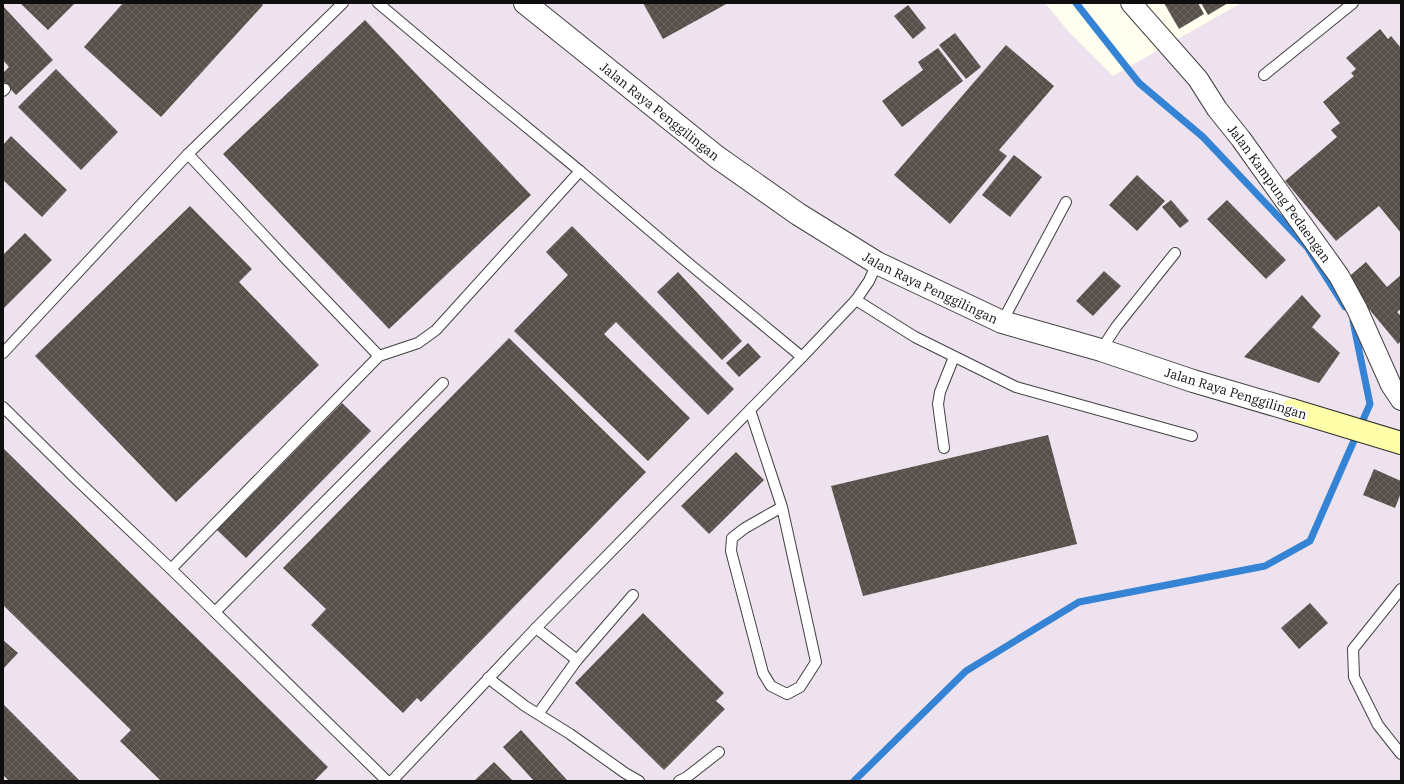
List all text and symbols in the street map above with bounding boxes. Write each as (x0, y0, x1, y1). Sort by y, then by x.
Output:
street label: Jalan Raya Penggilingan (597, 59, 723, 165)
street label: Jalan Kampung Pedaengan (1224, 121, 1335, 266)
street label: Jalan Raya Penggilingan (859, 248, 1001, 328)
street label: Jalan Raya Penggilingan (1163, 364, 1309, 423)

